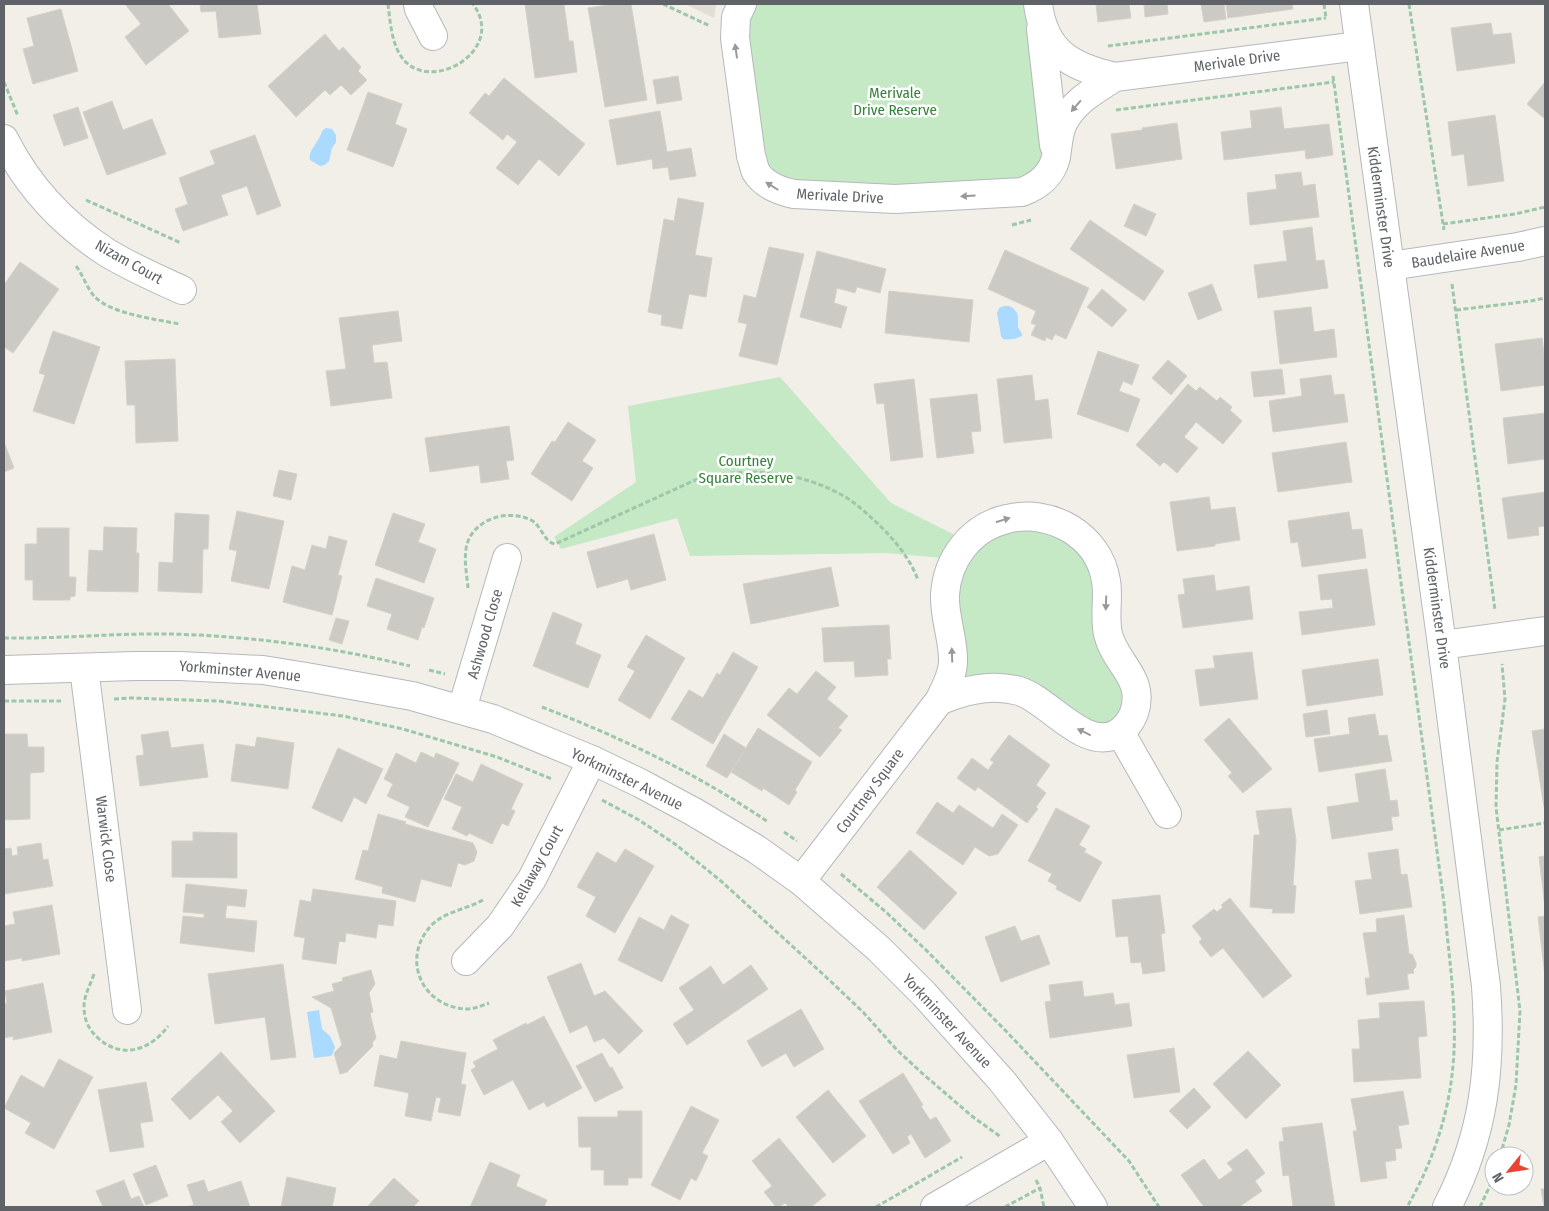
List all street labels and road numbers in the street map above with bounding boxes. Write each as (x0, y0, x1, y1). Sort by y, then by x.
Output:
street label: Merivale Drive (1193, 46, 1281, 76)
street label: Kidderminster Drive (1364, 145, 1398, 269)
street label: Merivale Drive (796, 185, 884, 207)
street label: Nizam Court (92, 236, 166, 288)
street label: Baudelaire Avenue (1410, 236, 1526, 272)
street label: Kidderminster Drive (1420, 546, 1454, 670)
street label: Ashwood Close (464, 587, 506, 681)
street label: Yorkminster Avenue (178, 657, 302, 685)
street label: Yorkminster Avenue (568, 744, 686, 814)
street label: Courtney Square (832, 745, 908, 837)
street label: Warwick Close (92, 795, 120, 883)
street label: Kellaway Court (507, 822, 567, 910)
street label: Yorkminster Avenue (899, 970, 995, 1072)

